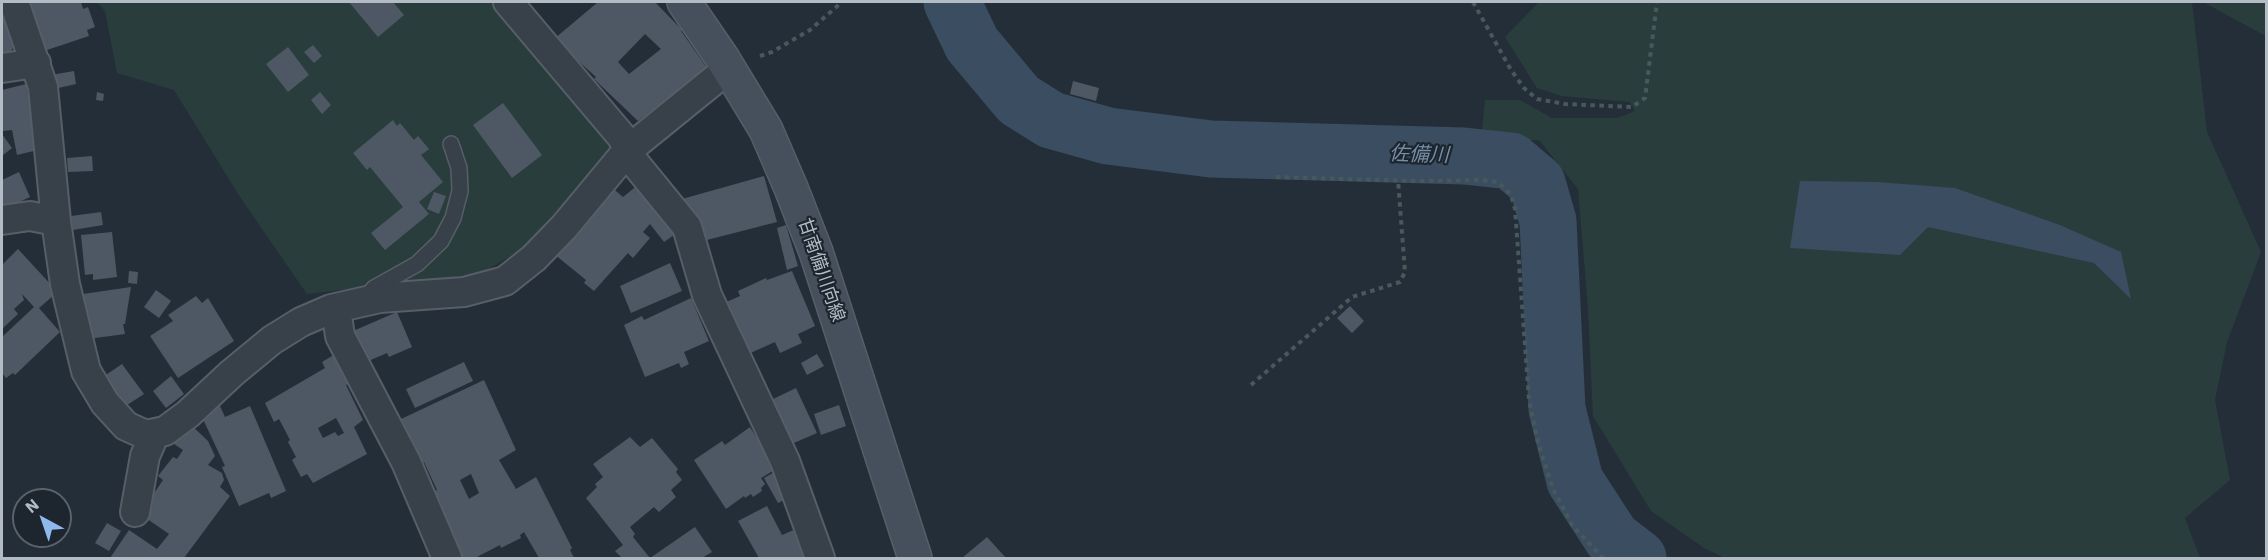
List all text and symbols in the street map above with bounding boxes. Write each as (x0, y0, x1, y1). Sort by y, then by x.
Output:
water label: 佐備川 (1389, 142, 1449, 168)
street label: 甘南備川向線 (793, 215, 849, 325)
north arrow (12, 488, 72, 548)
text: N (21, 494, 43, 517)

